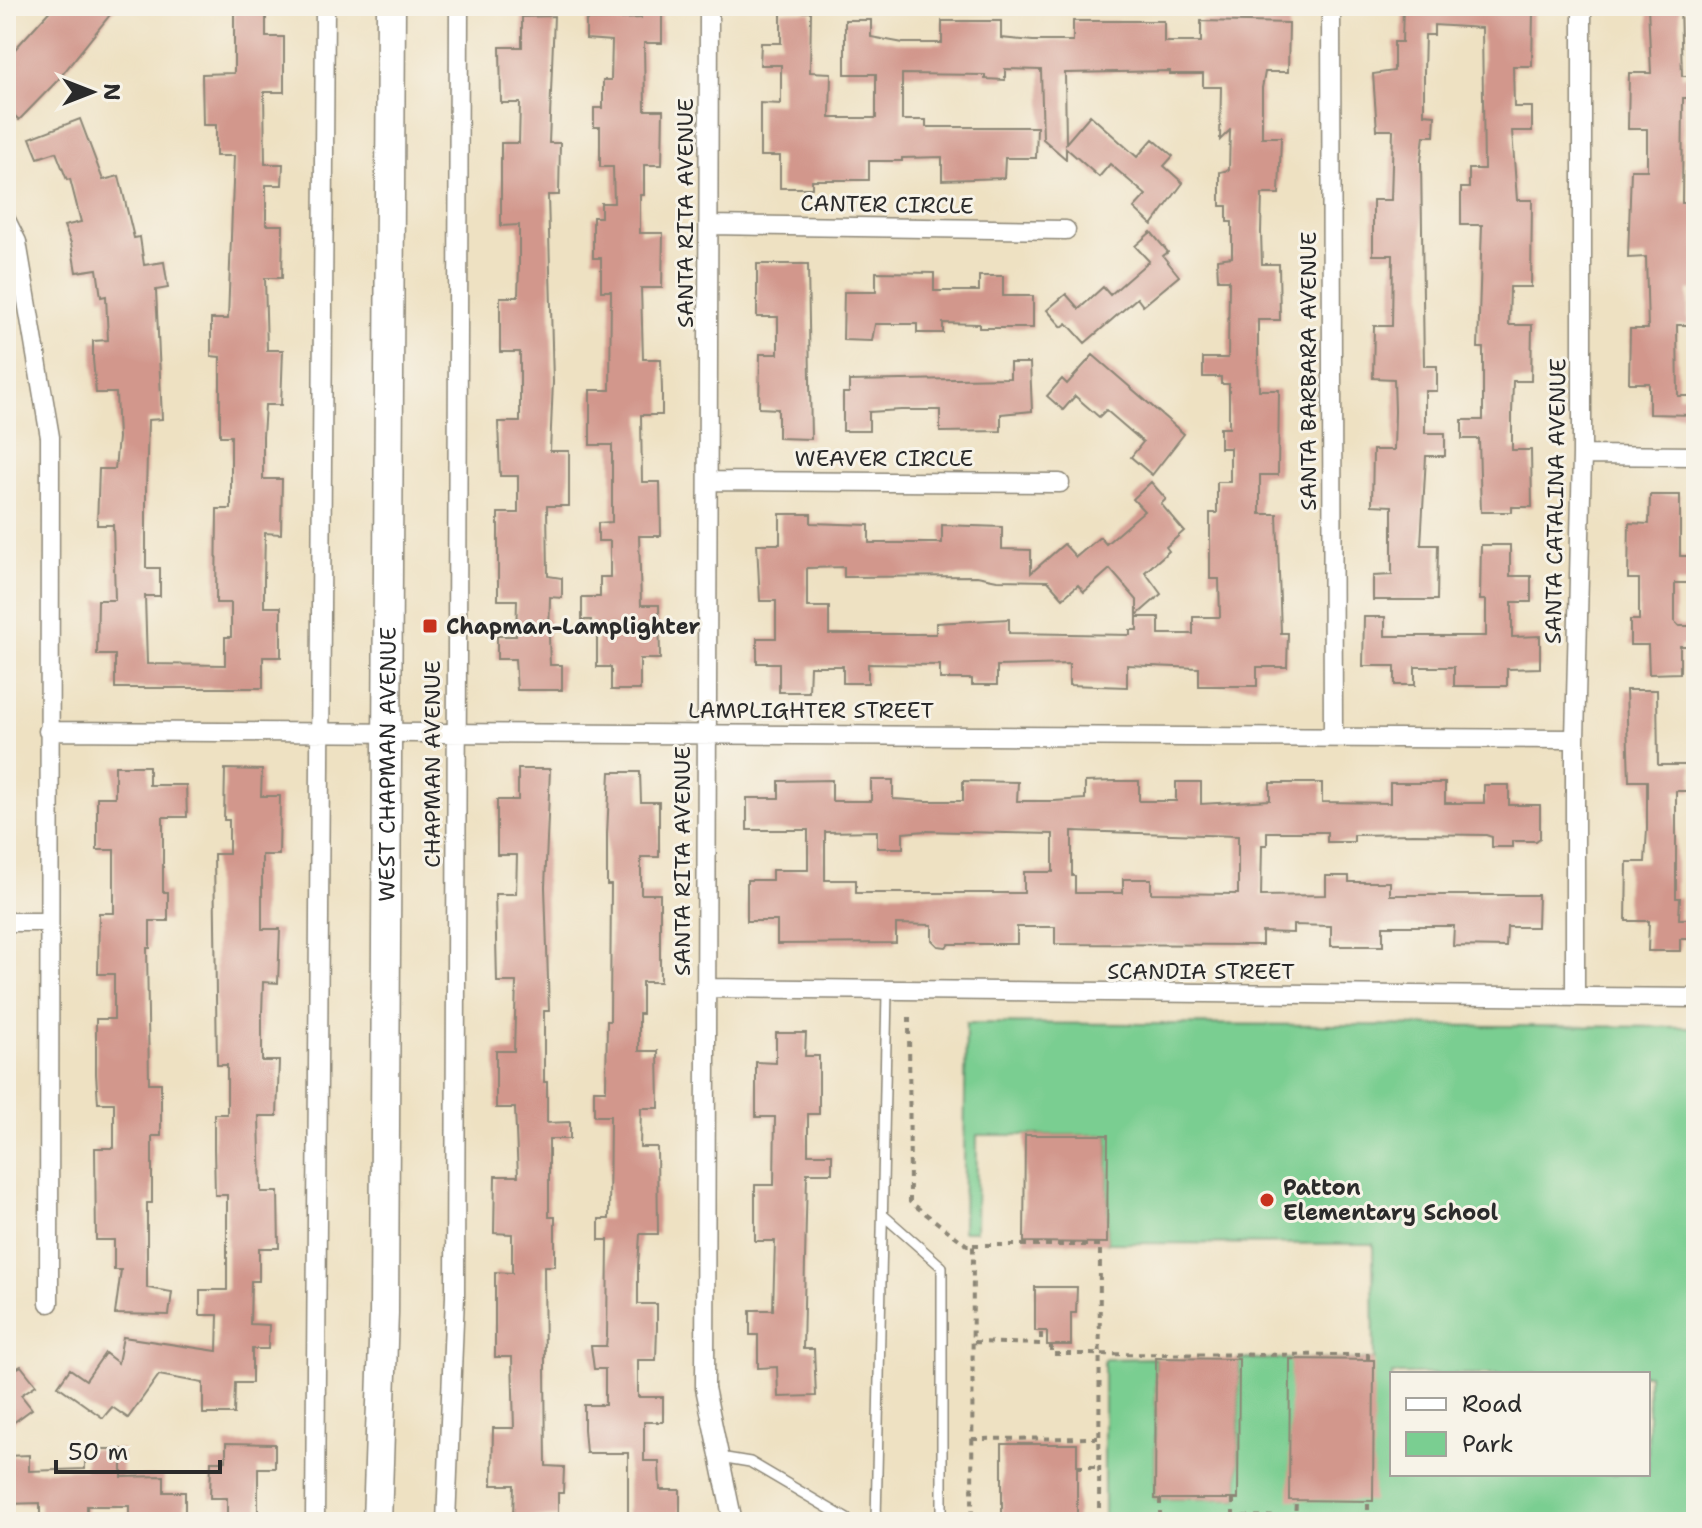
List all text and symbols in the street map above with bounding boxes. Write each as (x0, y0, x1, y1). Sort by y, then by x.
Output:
north arrow (52, 52, 132, 132)
text: N (97, 83, 126, 101)
street label: SANTA RITA AVENUE (671, 98, 700, 328)
street label: CANTER CIRCLE (800, 188, 974, 221)
street label: SANTA BARBARA AVENUE (1294, 231, 1323, 511)
street label: SANTA CATALINA AVENUE (1539, 358, 1572, 644)
street label: WEAVER CIRCLE (795, 444, 973, 473)
place label: Chapman-Lamplighter (446, 612, 700, 641)
marker: Chapman-Lamplighter (421, 617, 439, 635)
street label: WEST CHAPMAN AVENUE (372, 626, 403, 902)
street label: CHAPMAN AVENUE (418, 660, 447, 868)
street label: LAMPLIGHTER STREET (688, 696, 934, 725)
street label: SANTA RITA AVENUE (668, 746, 697, 976)
street label: SCANDIA STREET (1107, 957, 1295, 986)
place label: Patton Elementary School (1283, 1173, 1499, 1227)
marker: Patton Elementary School (1258, 1191, 1276, 1209)
legend (1390, 1372, 1650, 1476)
text: Road (1462, 1388, 1522, 1420)
scale bar (56, 1424, 220, 1474)
text: Park (1462, 1428, 1514, 1460)
text: 50 m (68, 1436, 128, 1468)

